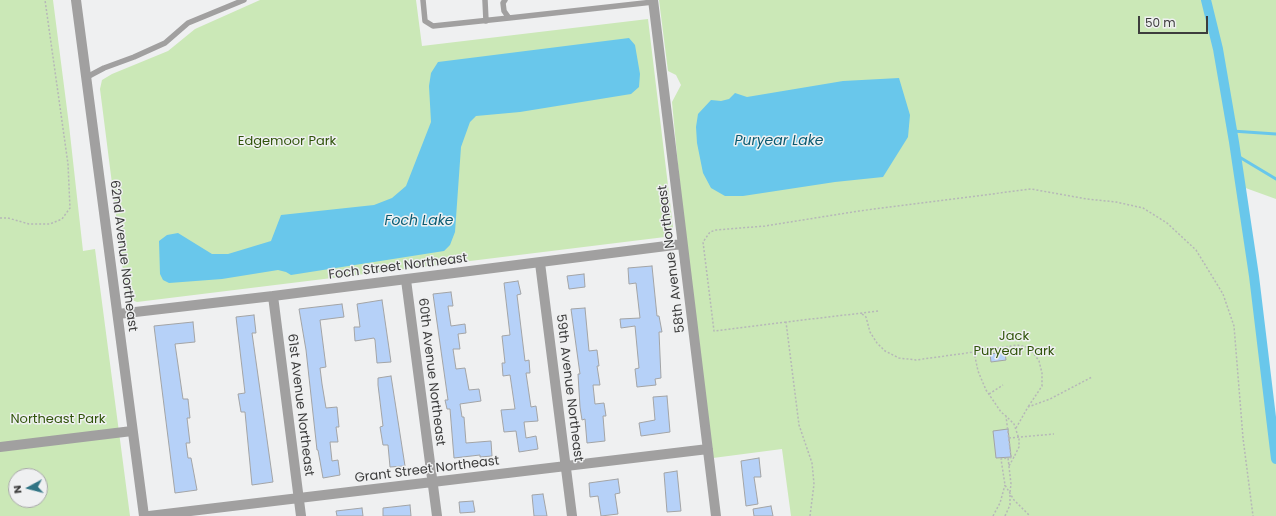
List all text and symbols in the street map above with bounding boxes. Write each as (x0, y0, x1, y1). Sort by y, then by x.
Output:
scale bar (1140, 8, 1210, 34)
text: 50 m (1145, 14, 1176, 31)
water label: Puryear Lake (734, 133, 824, 149)
park label: Edgemoor Park (238, 134, 336, 150)
street label: 62nd Avenue Northeast (106, 179, 140, 333)
street label: 58th Avenue Northeast (655, 184, 689, 334)
water label: Foch Lake (384, 213, 454, 229)
street label: Foch Street Northeast (328, 251, 468, 283)
street label: 60th Avenue Northeast (414, 297, 448, 447)
street label: 59th Avenue Northeast (552, 313, 586, 463)
park label: Jack Puryear Park (973, 329, 1055, 360)
street label: 61st Avenue Northeast (284, 333, 316, 477)
park label: Northeast Park (10, 412, 106, 428)
street label: Grant Street Northeast (354, 453, 500, 487)
north arrow (8, 468, 48, 508)
text: N (9, 484, 26, 494)

